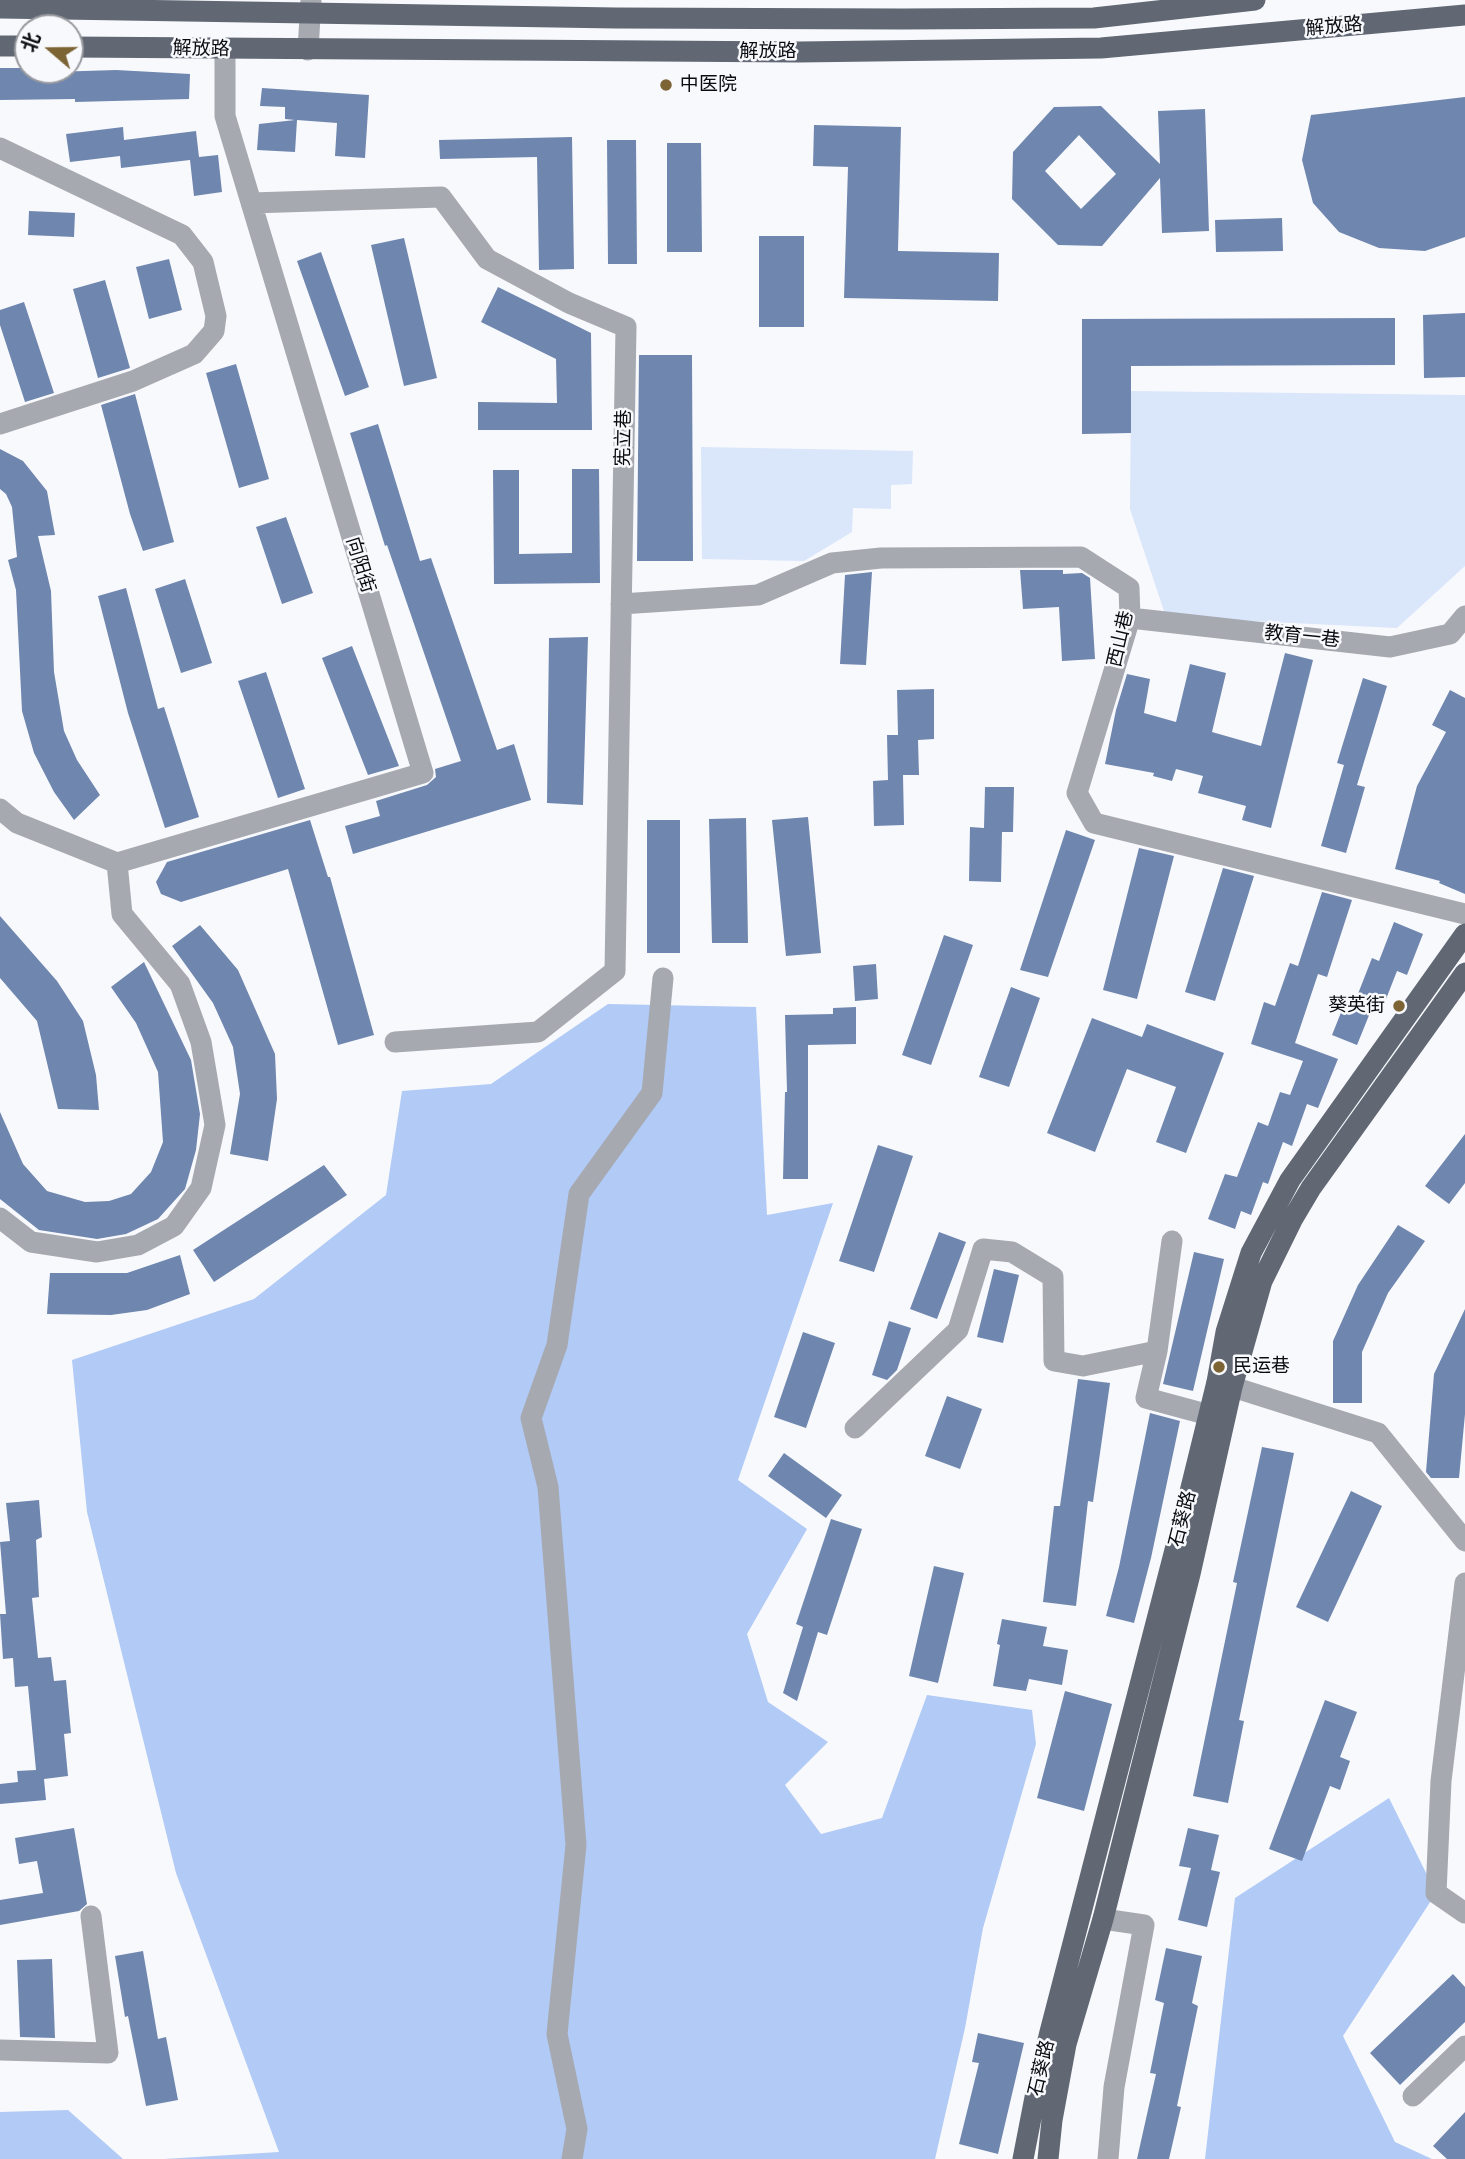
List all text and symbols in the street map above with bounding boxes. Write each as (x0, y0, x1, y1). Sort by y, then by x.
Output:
street label: 解放路 (1305, 13, 1363, 41)
north arrow (14, 14, 84, 84)
text: 北 (17, 29, 45, 55)
street label: 解放路 (172, 37, 230, 61)
street label: 解放路 (740, 41, 796, 63)
place label: 中医院 (680, 74, 737, 96)
marker: 中医院 (658, 77, 674, 93)
street label: 宪立巷 (612, 409, 636, 467)
street label: 向阳街 (341, 534, 379, 596)
street label: 西山巷 (1103, 609, 1139, 669)
street label: 教育一巷 (1263, 622, 1341, 652)
place label: 葵英街 (1328, 995, 1385, 1017)
marker: 葵英街 (1391, 998, 1407, 1014)
place label: 民运巷 (1233, 1356, 1290, 1378)
marker: 民运巷 (1211, 1359, 1227, 1375)
street label: 石葵路 (1165, 1489, 1201, 1549)
street label: 石葵路 (1024, 2038, 1060, 2098)

